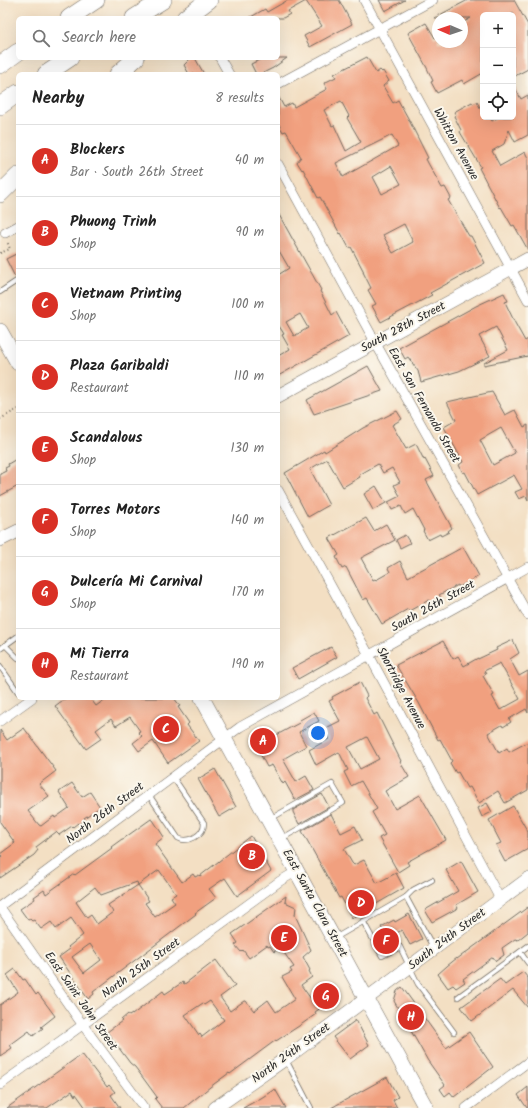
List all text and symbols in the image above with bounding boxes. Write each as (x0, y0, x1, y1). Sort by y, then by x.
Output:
north arrow (432, 12, 468, 48)
map controls (480, 12, 516, 120)
button: + (480, 12, 516, 48)
search box (16, 16, 280, 60)
text: Search here (62, 26, 136, 50)
icon: search (30, 27, 52, 49)
button: − (480, 48, 516, 84)
button: locate (480, 84, 516, 120)
text: Nearby (32, 85, 84, 112)
text: 8 results (215, 88, 264, 109)
street label: Whitton Avenue (428, 104, 484, 184)
text: Blockers (70, 138, 125, 162)
text: A (41, 150, 49, 171)
text: 40 m (235, 150, 264, 171)
text: Bar · South 26th Street (70, 162, 203, 183)
text: Phuong Trinh (70, 210, 156, 234)
text: B (41, 222, 49, 243)
text: 90 m (236, 222, 264, 243)
text: Shop (70, 234, 96, 255)
text: Vietnam Printing (70, 282, 182, 306)
text: C (41, 294, 49, 315)
text: 100 m (231, 294, 264, 315)
street label: South 28th Street (357, 296, 449, 357)
text: Shop (70, 306, 96, 327)
street label: East San Fernando Street (383, 343, 465, 467)
text: Plaza Garibaldi (70, 354, 169, 378)
text: D (41, 366, 49, 387)
text: 110 m (234, 366, 264, 387)
text: Restaurant (70, 378, 129, 399)
text: Scandalous (70, 426, 142, 450)
text: E (41, 438, 49, 459)
text: 130 m (230, 438, 264, 459)
text: Shop (70, 450, 96, 471)
text: Torres Motors (70, 498, 160, 522)
text: F (41, 510, 49, 531)
text: 140 m (231, 510, 264, 531)
text: Shop (70, 522, 96, 543)
text: Dulcería Mi Carnival (70, 570, 202, 594)
street label: South 26th Street (388, 575, 479, 637)
text: G (41, 582, 49, 603)
text: 170 m (232, 582, 264, 603)
text: Shop (70, 594, 96, 615)
text: Mi Tierra (70, 642, 129, 666)
street label: Shortridge Avenue (371, 643, 431, 733)
text: H (41, 654, 49, 675)
text: 190 m (232, 654, 264, 675)
text: Restaurant (70, 666, 129, 687)
pin: C (153, 714, 179, 744)
your location (308, 723, 328, 743)
pin: A (250, 726, 276, 756)
street label: North 26th Street (62, 777, 148, 849)
pin: B (239, 841, 265, 871)
street label: East Santa Clara Street (279, 846, 351, 960)
pin: D (348, 888, 374, 918)
street label: South 24th Street (404, 903, 490, 975)
pin: E (271, 923, 297, 953)
pin: F (373, 926, 399, 956)
street label: North 25th Street (98, 933, 185, 1003)
street label: East Saint John Street (40, 948, 123, 1055)
pin: G (313, 981, 339, 1011)
pin: H (398, 1002, 424, 1032)
street label: North 24th Street (248, 1018, 335, 1088)

